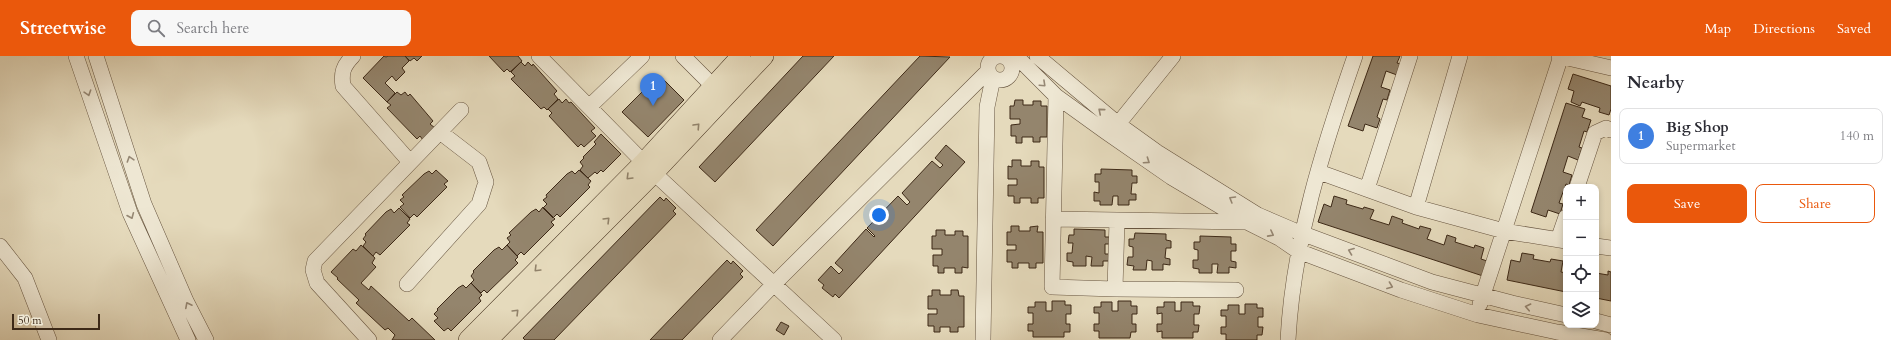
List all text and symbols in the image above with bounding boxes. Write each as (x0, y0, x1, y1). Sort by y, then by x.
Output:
search box (131, 10, 411, 46)
text: Streetwise (20, 15, 107, 41)
icon: search (145, 17, 167, 39)
text: Search here (177, 18, 249, 38)
text: Map (1705, 19, 1731, 38)
text: Directions (1753, 19, 1815, 38)
text: Saved (1837, 19, 1871, 38)
text: Nearby (1627, 71, 1684, 94)
pin: 1 (640, 73, 666, 106)
one-way arrow (1038, 79, 1046, 86)
one-way arrow (83, 89, 92, 96)
one-way arrow (1099, 108, 1106, 115)
text: Big Shop (1666, 117, 1729, 137)
one-way arrow (693, 123, 700, 131)
text: 1 (1638, 127, 1644, 145)
text: 140 m (1840, 127, 1874, 145)
text: Supermarket (1666, 137, 1736, 155)
one-way arrow (126, 155, 135, 162)
one-way arrow (1143, 156, 1150, 163)
one-way arrow (626, 172, 634, 180)
map controls (1563, 184, 1599, 328)
button: + (1563, 184, 1599, 220)
button: Save (1627, 184, 1747, 223)
button: Share (1755, 184, 1875, 223)
one-way arrow (1229, 196, 1236, 204)
your location (869, 205, 889, 225)
one-way arrow (126, 211, 134, 219)
one-way arrow (602, 217, 610, 225)
button: − (1563, 220, 1599, 256)
one-way arrow (1267, 229, 1274, 237)
one-way arrow (1347, 248, 1354, 256)
button: locate (1563, 256, 1599, 292)
one-way arrow (535, 264, 542, 272)
one-way arrow (1386, 282, 1393, 290)
button: layers (1563, 292, 1599, 328)
one-way arrow (185, 302, 193, 310)
one-way arrow (1525, 303, 1531, 311)
one-way arrow (511, 309, 518, 317)
scale bar (12, 312, 100, 331)
text: 50 m (18, 313, 42, 328)

